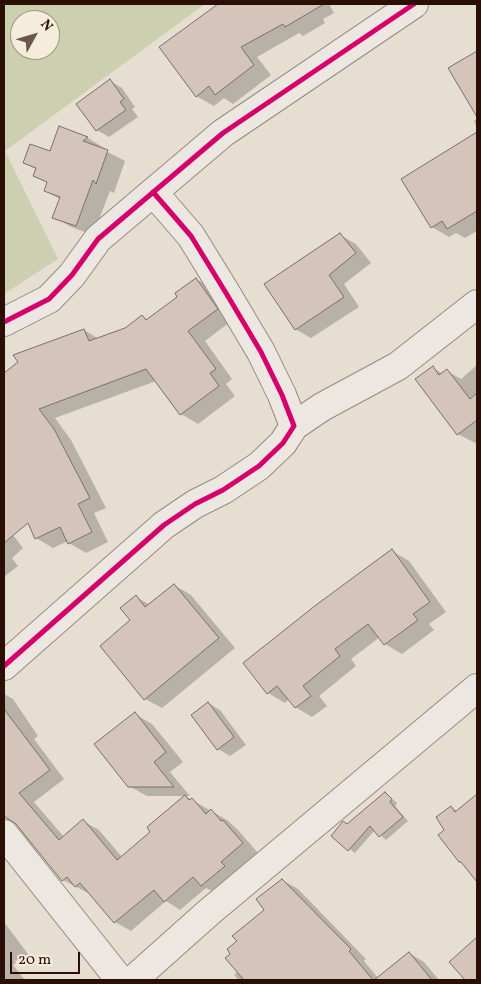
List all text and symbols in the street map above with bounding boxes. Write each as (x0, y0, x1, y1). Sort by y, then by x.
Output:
north arrow (10, 10, 60, 60)
text: N (36, 16, 57, 36)
scale bar (12, 942, 82, 974)
text: 20 m (18, 950, 51, 971)

